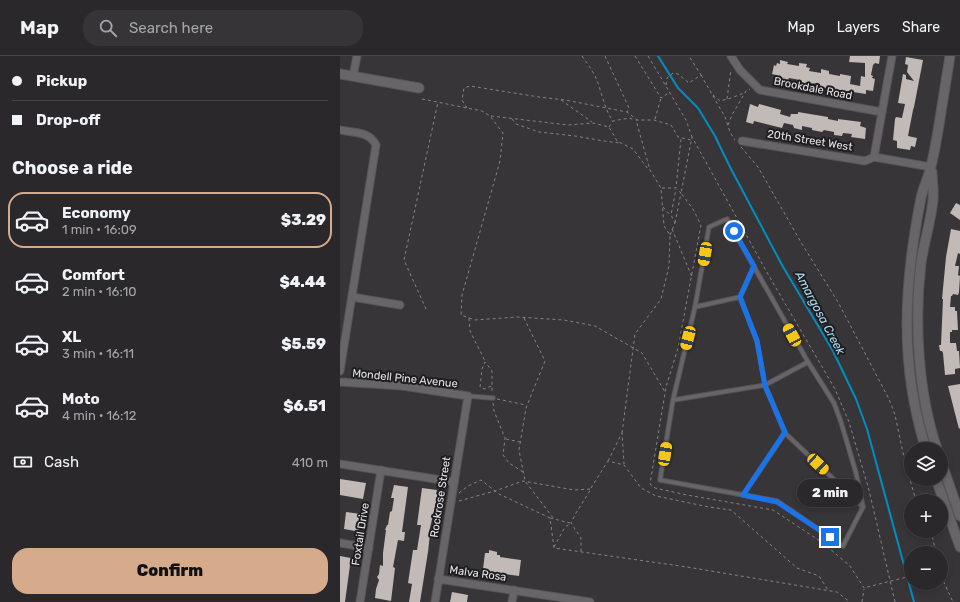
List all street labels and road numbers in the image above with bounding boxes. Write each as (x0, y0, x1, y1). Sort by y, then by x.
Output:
street label: Brookdale Road (773, 75, 853, 102)
street label: 20th Street West (766, 127, 854, 154)
street label: Mondell Pine Avenue (352, 366, 458, 390)
street label: Rockrose Street (428, 455, 453, 539)
street label: Foxtail Drive (349, 502, 372, 566)
street label: Malva Rosa (449, 563, 507, 584)

